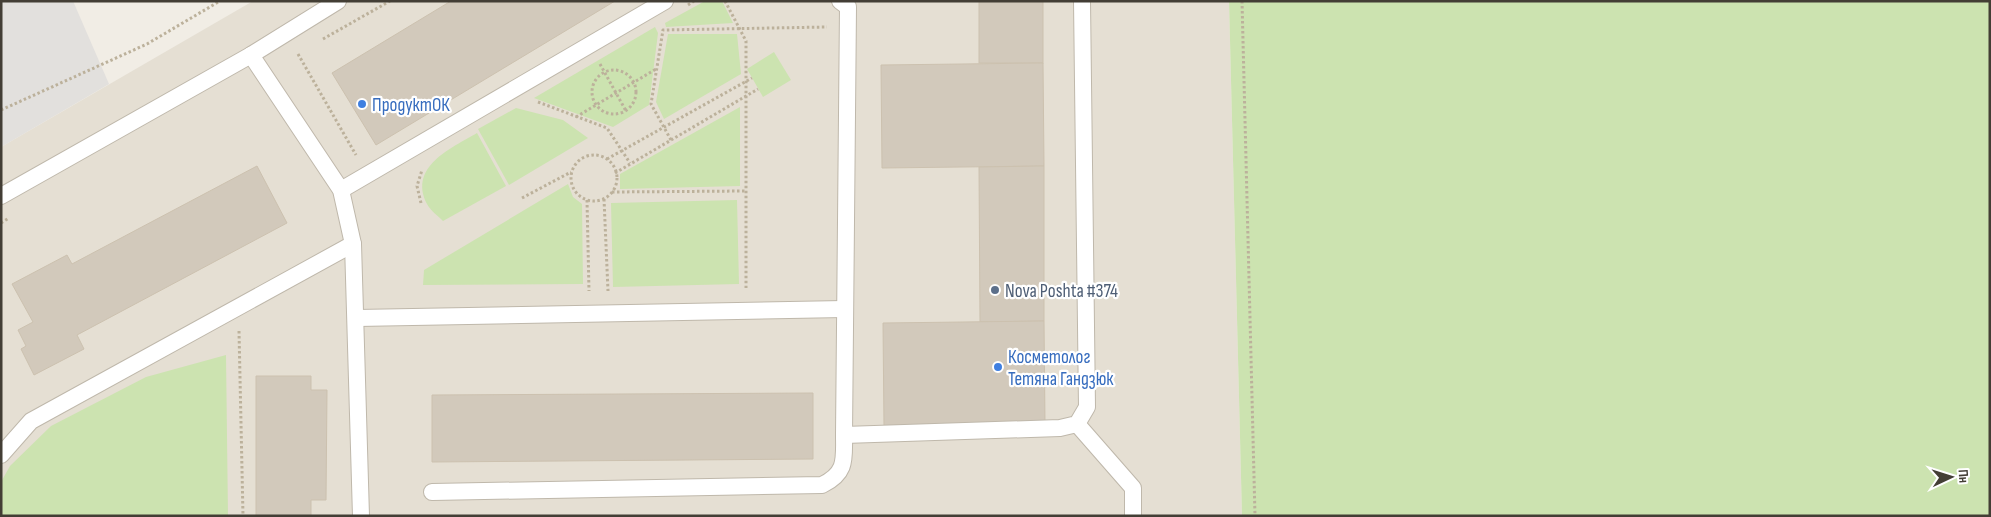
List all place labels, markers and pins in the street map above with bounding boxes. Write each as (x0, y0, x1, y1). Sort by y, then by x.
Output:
place label: ПродуктОК (372, 94, 450, 117)
marker: ПродуктОК (356, 98, 368, 110)
place label: Nova Poshta #374 (1005, 280, 1118, 303)
marker: Nova Poshta #374 (989, 284, 1001, 296)
place label: Косметолог Тетяна Гандзюк (1008, 346, 1114, 391)
marker: Косметолог Тетяна Гандзюк (992, 361, 1004, 373)

